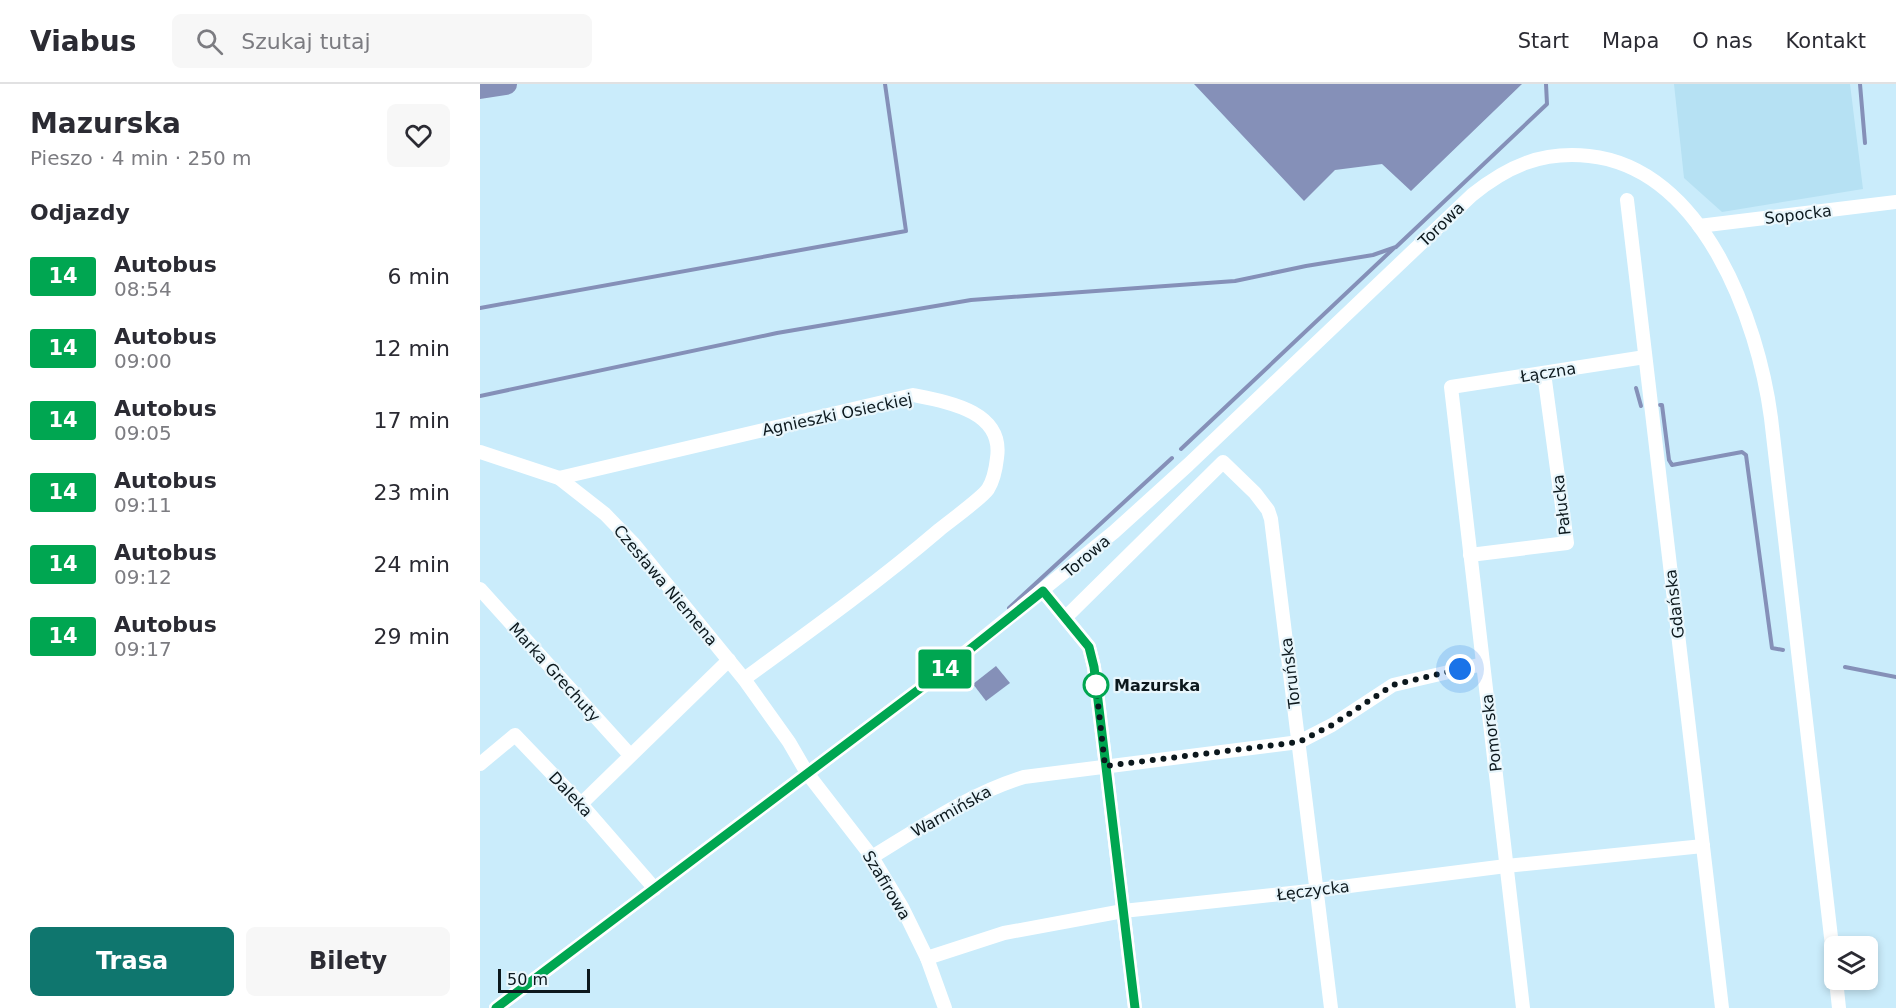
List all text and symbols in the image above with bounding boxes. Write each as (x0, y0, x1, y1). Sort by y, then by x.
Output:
search box (172, 14, 592, 68)
text: Viabus (30, 25, 136, 58)
icon: search (193, 25, 226, 58)
text: Szukaj tutaj (241, 29, 371, 54)
text: Start (1518, 29, 1569, 53)
text: Mapa (1602, 29, 1659, 53)
text: O nas (1692, 29, 1753, 53)
text: Kontakt (1786, 29, 1866, 53)
button: heart (387, 104, 450, 167)
text: Mazurska (30, 107, 181, 140)
text: Pieszo · 4 min · 250 m (30, 146, 252, 170)
street label: Torowa (1414, 198, 1468, 251)
text: Odjazdy (30, 200, 130, 225)
street label: Sopocka (1763, 201, 1833, 228)
text: Autobus (114, 252, 217, 277)
text: 14 (48, 264, 78, 288)
text: 6 min (388, 264, 450, 289)
text: 08:54 (114, 277, 172, 301)
text: Autobus (114, 324, 217, 349)
text: 14 (48, 336, 78, 360)
text: 12 min (374, 336, 450, 361)
text: 09:00 (114, 349, 172, 373)
street label: Łączna (1518, 359, 1577, 386)
street label: Agnieszki Osieckiej (760, 389, 914, 440)
text: Autobus (114, 396, 217, 421)
text: 14 (48, 408, 78, 432)
text: 17 min (374, 408, 450, 433)
text: 09:05 (114, 421, 172, 445)
text: Autobus (114, 468, 217, 493)
street label: Pałucka (1548, 474, 1575, 536)
text: 14 (48, 480, 78, 504)
text: 23 min (374, 480, 450, 505)
text: 09:11 (114, 493, 172, 517)
street label: Czesława Niemena (610, 521, 722, 650)
street label: Torowa (1058, 531, 1114, 582)
text: Autobus (114, 540, 217, 565)
text: 14 (48, 552, 78, 576)
text: 24 min (374, 552, 450, 577)
text: 09:12 (114, 565, 172, 589)
street label: Gdańska (1661, 568, 1688, 640)
text: Autobus (114, 612, 217, 637)
street label: Marka Grechuty (505, 619, 604, 726)
text: 14 (48, 624, 78, 648)
text: 29 min (374, 624, 450, 649)
text: 09:17 (114, 637, 172, 661)
street label: Toruńska (1277, 637, 1304, 710)
line badge: 14 (918, 650, 972, 688)
your location (1445, 654, 1475, 684)
text: 14 (930, 657, 960, 681)
marker: Mazurska (1083, 672, 1109, 698)
place label: Mazurska (1114, 676, 1200, 695)
street label: Pomorska (1477, 693, 1506, 773)
street label: Daleka (545, 768, 596, 821)
street label: Warmińska (908, 782, 994, 841)
street label: Szafirowa (859, 847, 915, 923)
street label: Łęczycka (1275, 877, 1350, 905)
button: Trasa (30, 927, 234, 996)
button: Bilety (246, 927, 450, 996)
map controls (1824, 936, 1878, 990)
button: layers (1824, 936, 1878, 990)
scale bar (498, 966, 590, 994)
text: 50 m (507, 970, 548, 989)

